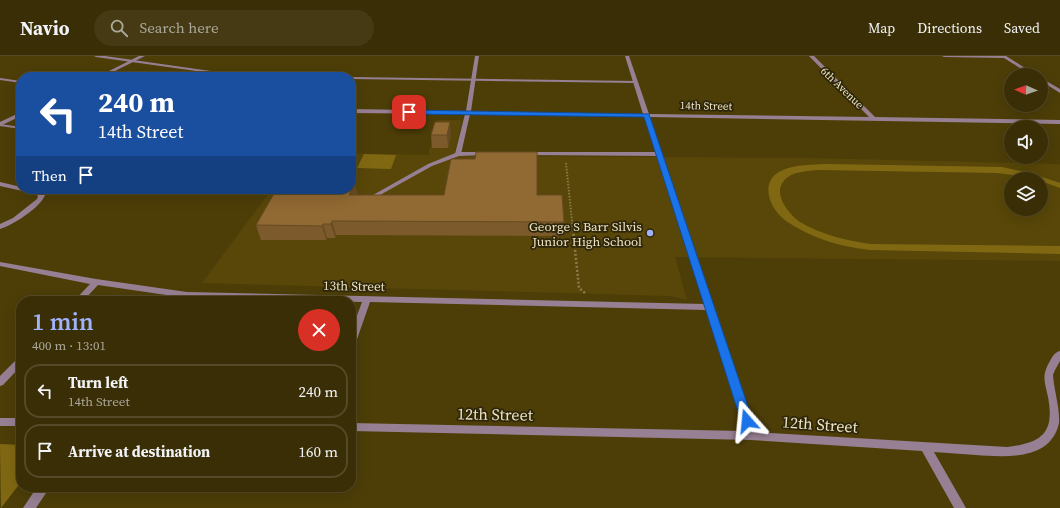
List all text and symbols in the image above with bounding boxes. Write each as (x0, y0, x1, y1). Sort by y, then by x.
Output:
search box (94, 10, 374, 46)
text: Navio (20, 15, 70, 41)
icon: search (108, 17, 130, 39)
text: Search here (140, 17, 219, 38)
text: Map (868, 18, 895, 38)
text: Directions (917, 18, 982, 38)
text: Saved (1004, 18, 1040, 38)
street label: 6th Avenue (817, 64, 867, 113)
north arrow (1004, 68, 1048, 112)
map controls (1004, 68, 1048, 216)
text: 240 m (98, 83, 175, 121)
icon: left (32, 88, 84, 140)
pin (392, 95, 426, 129)
street label: 14th Street (680, 98, 733, 114)
icon: arrive (398, 101, 420, 123)
text: 14th Street (98, 119, 183, 144)
button: sound (1004, 120, 1048, 164)
icon: arrive (75, 164, 97, 186)
text: Then (32, 165, 67, 186)
button: layers (1004, 172, 1048, 216)
place label: George S Barr Silvis Junior High School (529, 218, 642, 250)
marker: George S Barr Silvis Junior High School (645, 228, 655, 238)
street label: 13th Street (323, 277, 386, 295)
text: 1 min (32, 305, 94, 338)
button: close (298, 309, 340, 351)
text: 400 m · 13:01 (32, 337, 106, 354)
text: Turn left (68, 372, 128, 393)
icon: left (34, 380, 56, 402)
text: 240 m (298, 381, 338, 402)
text: 14th Street (68, 393, 130, 410)
position arrow (726, 400, 768, 442)
street label: 12th Street (457, 402, 534, 426)
street label: 12th Street (781, 410, 859, 438)
icon: arrive (34, 440, 56, 462)
text: Arrive at destination (68, 441, 210, 462)
text: 160 m (298, 441, 338, 462)

